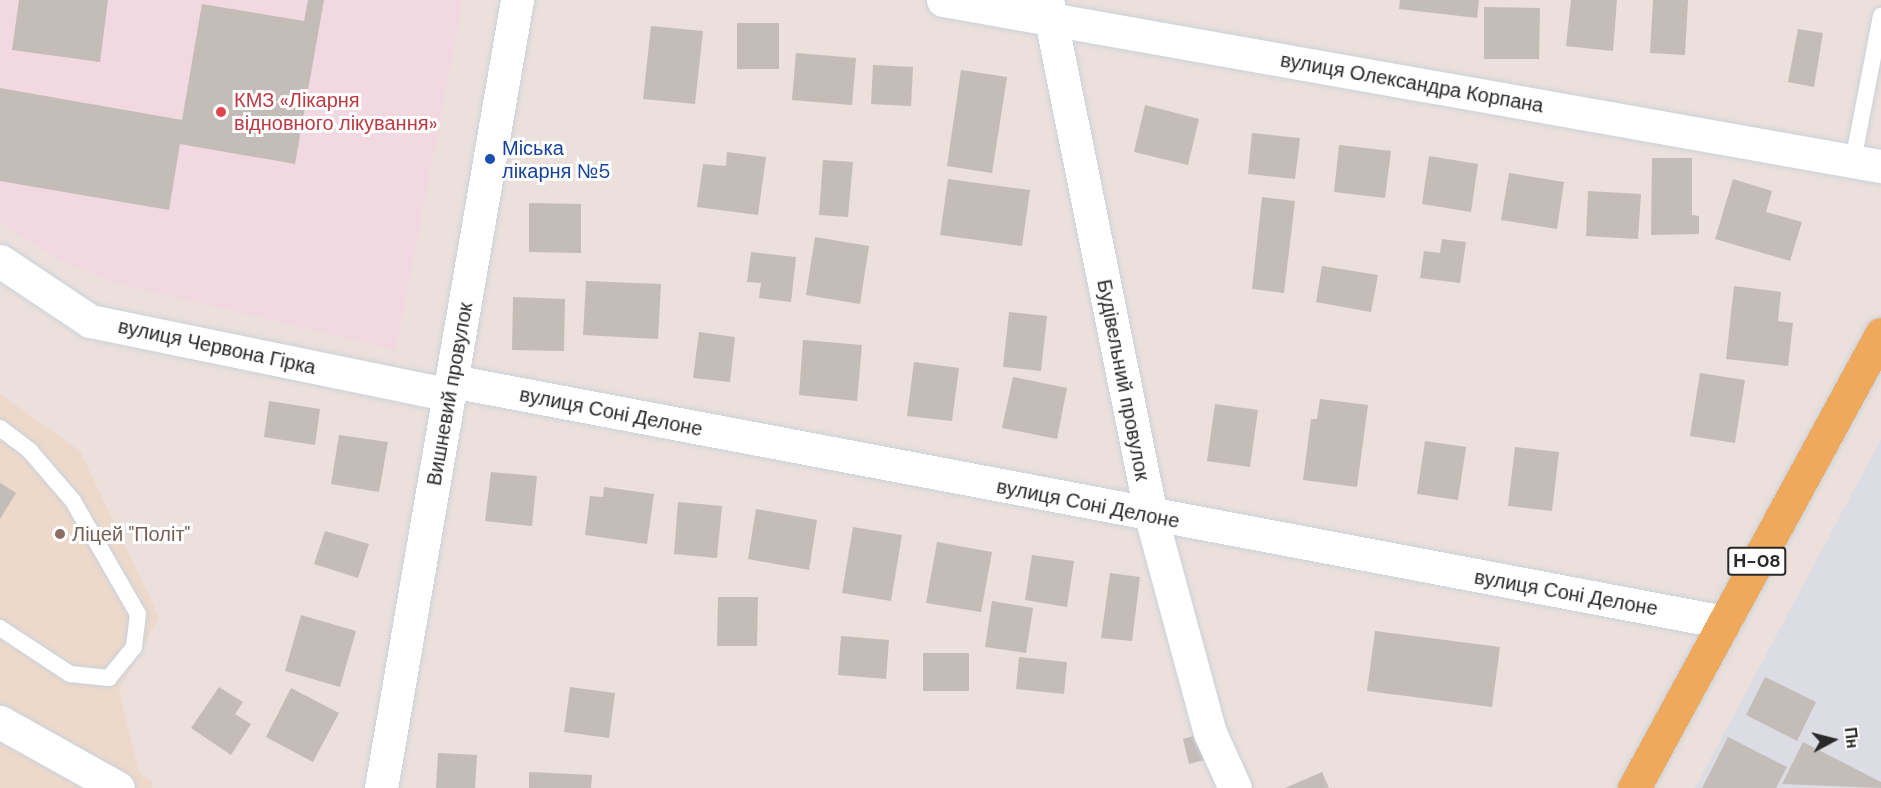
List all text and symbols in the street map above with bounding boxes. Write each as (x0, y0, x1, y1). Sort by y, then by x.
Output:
street label: вулиця Олександра Корпана (1279, 48, 1545, 118)
place label: КМЗ «Лікарня відновного лікування» (234, 88, 438, 135)
marker: КМЗ «Лікарня відновного лікування» (212, 103, 230, 121)
place label: Міська лікарня №5 (502, 136, 610, 183)
marker: Міська лікарня №5 (483, 152, 497, 166)
street label: Будівельний провулок (1092, 277, 1154, 483)
street label: Вишневий провулок (422, 301, 478, 487)
street label: вулиця Червона Гірка (116, 314, 318, 380)
street label: вулиця Соні Делоне (518, 382, 704, 442)
street label: вулиця Соні Делоне (995, 474, 1181, 534)
place label: Ліцей "Політ" (72, 522, 190, 546)
marker: Ліцей "Політ" (53, 527, 67, 541)
road number: Н-08 (1727, 546, 1787, 576)
street label: вулиця Соні Делоне (1472, 565, 1660, 621)
north arrow (1803, 710, 1863, 770)
text: Пн (1840, 726, 1863, 750)

